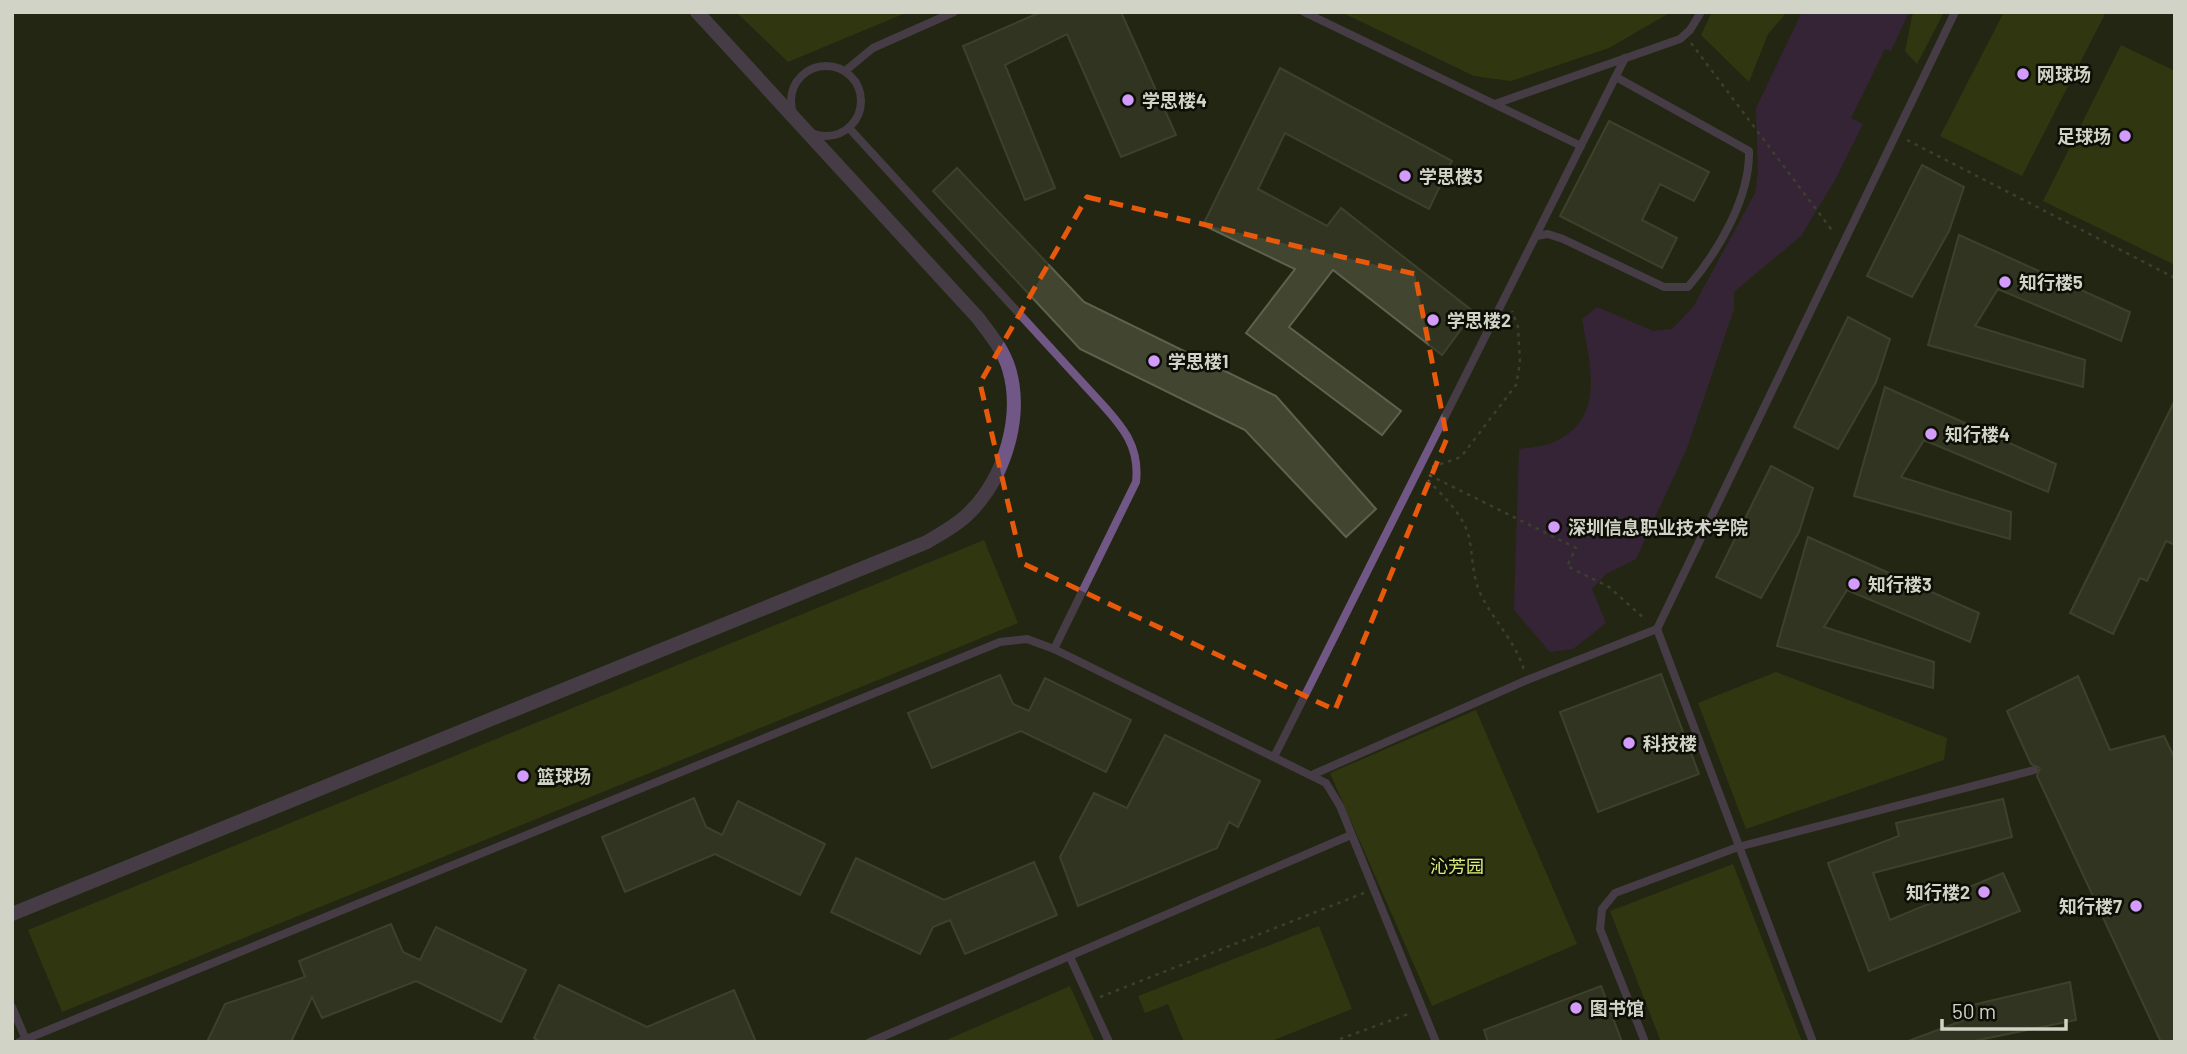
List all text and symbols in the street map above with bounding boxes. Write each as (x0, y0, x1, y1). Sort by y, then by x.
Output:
place label: 网球场 (2037, 63, 2091, 85)
marker: 网球场 (2015, 66, 2031, 82)
place label: 学思楼4 (1142, 89, 1207, 111)
marker: 学思楼4 (1120, 92, 1136, 108)
place label: 足球场 (2057, 125, 2111, 147)
marker: 足球场 (2117, 128, 2133, 144)
place label: 学思楼3 (1419, 165, 1483, 187)
marker: 学思楼3 (1397, 168, 1413, 184)
place label: 知行楼5 (2019, 271, 2083, 293)
marker: 知行楼5 (1997, 274, 2013, 290)
place label: 学思楼2 (1447, 309, 1511, 331)
marker: 学思楼2 (1425, 312, 1441, 328)
place label: 学思楼1 (1168, 350, 1228, 372)
marker: 学思楼1 (1146, 353, 1162, 369)
place label: 知行楼4 (1945, 423, 2010, 445)
marker: 知行楼4 (1923, 426, 1939, 442)
place label: 深圳信息职业技术学院 (1568, 516, 1748, 538)
marker: 深圳信息职业技术学院 (1546, 519, 1562, 535)
place label: 知行楼3 (1868, 573, 1932, 595)
marker: 知行楼3 (1846, 576, 1862, 592)
place label: 科技楼 (1643, 732, 1697, 754)
marker: 科技楼 (1621, 735, 1637, 751)
place label: 篮球场 (537, 765, 591, 787)
marker: 篮球场 (515, 768, 531, 784)
park label: 沁芳园 (1430, 855, 1484, 877)
place label: 知行楼2 (1906, 881, 1970, 903)
marker: 知行楼2 (1976, 884, 1992, 900)
place label: 知行楼7 (2059, 895, 2122, 917)
marker: 知行楼7 (2128, 898, 2144, 914)
scale bar (1942, 988, 2066, 1032)
place label: 图书馆 (1590, 997, 1644, 1019)
text: 50 m (1952, 998, 1996, 1023)
marker: 图书馆 (1568, 1000, 1584, 1016)

